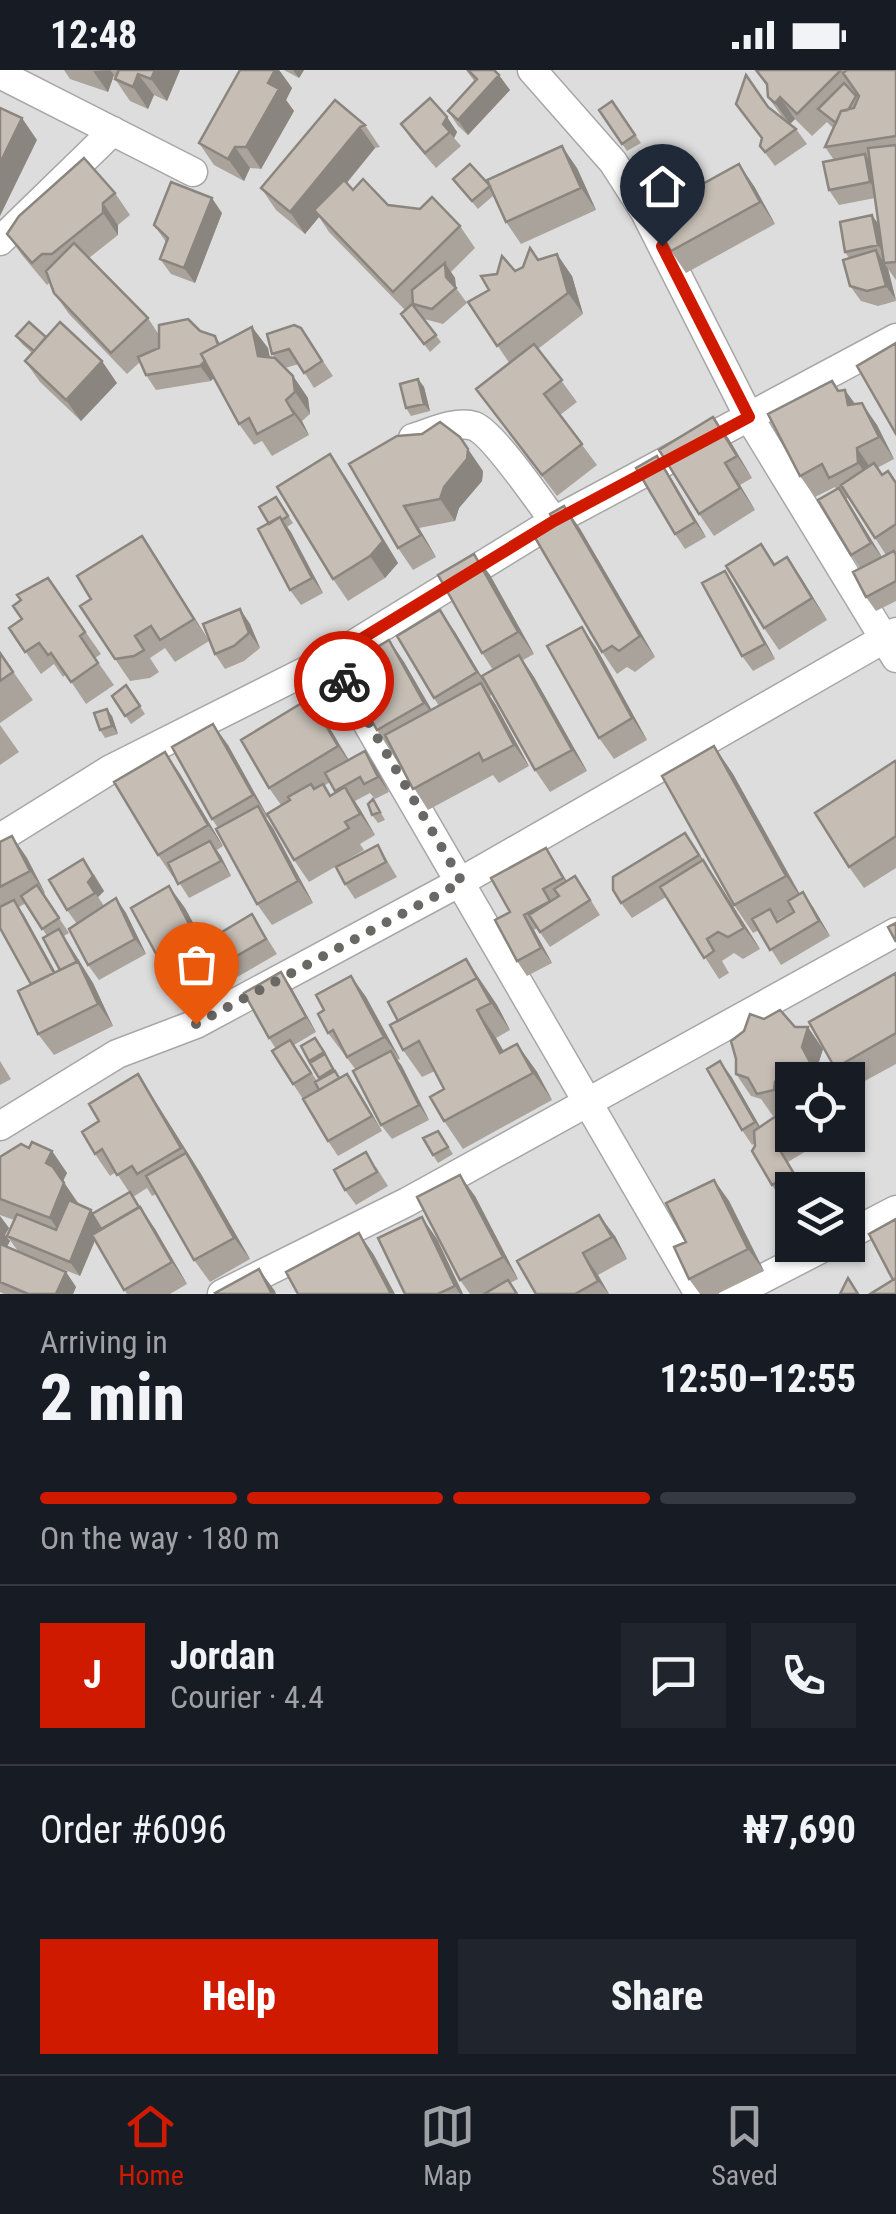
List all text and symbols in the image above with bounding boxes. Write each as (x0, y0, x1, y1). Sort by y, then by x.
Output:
text: 12:48 (50, 13, 137, 57)
pin (620, 144, 705, 247)
icon: home (635, 159, 690, 214)
courier (294, 631, 394, 731)
icon: bike (317, 654, 372, 709)
pin (154, 922, 239, 1025)
icon: bag (169, 937, 224, 992)
map controls (775, 1062, 865, 1262)
button: locate (775, 1062, 865, 1152)
button: layers (775, 1172, 865, 1262)
text: Arriving in (40, 1323, 168, 1361)
text: 12:50–12:55 (659, 1357, 856, 1401)
text: 2 min (40, 1360, 185, 1436)
text: On the way · 180 m (40, 1519, 280, 1557)
button: chat (621, 1623, 726, 1728)
button: phone (751, 1623, 856, 1728)
text: Jordan (170, 1634, 275, 1678)
text: J (83, 1653, 102, 1697)
text: Courier · 4.4 (170, 1678, 324, 1716)
text: Order #6096 (40, 1808, 227, 1852)
text: ₦7,690 (743, 1808, 856, 1852)
button: Help (40, 1939, 438, 2054)
button: Share (458, 1939, 856, 2054)
tab: Home (118, 2099, 184, 2192)
tab: Map (420, 2099, 475, 2192)
tab: Saved (711, 2099, 778, 2192)

